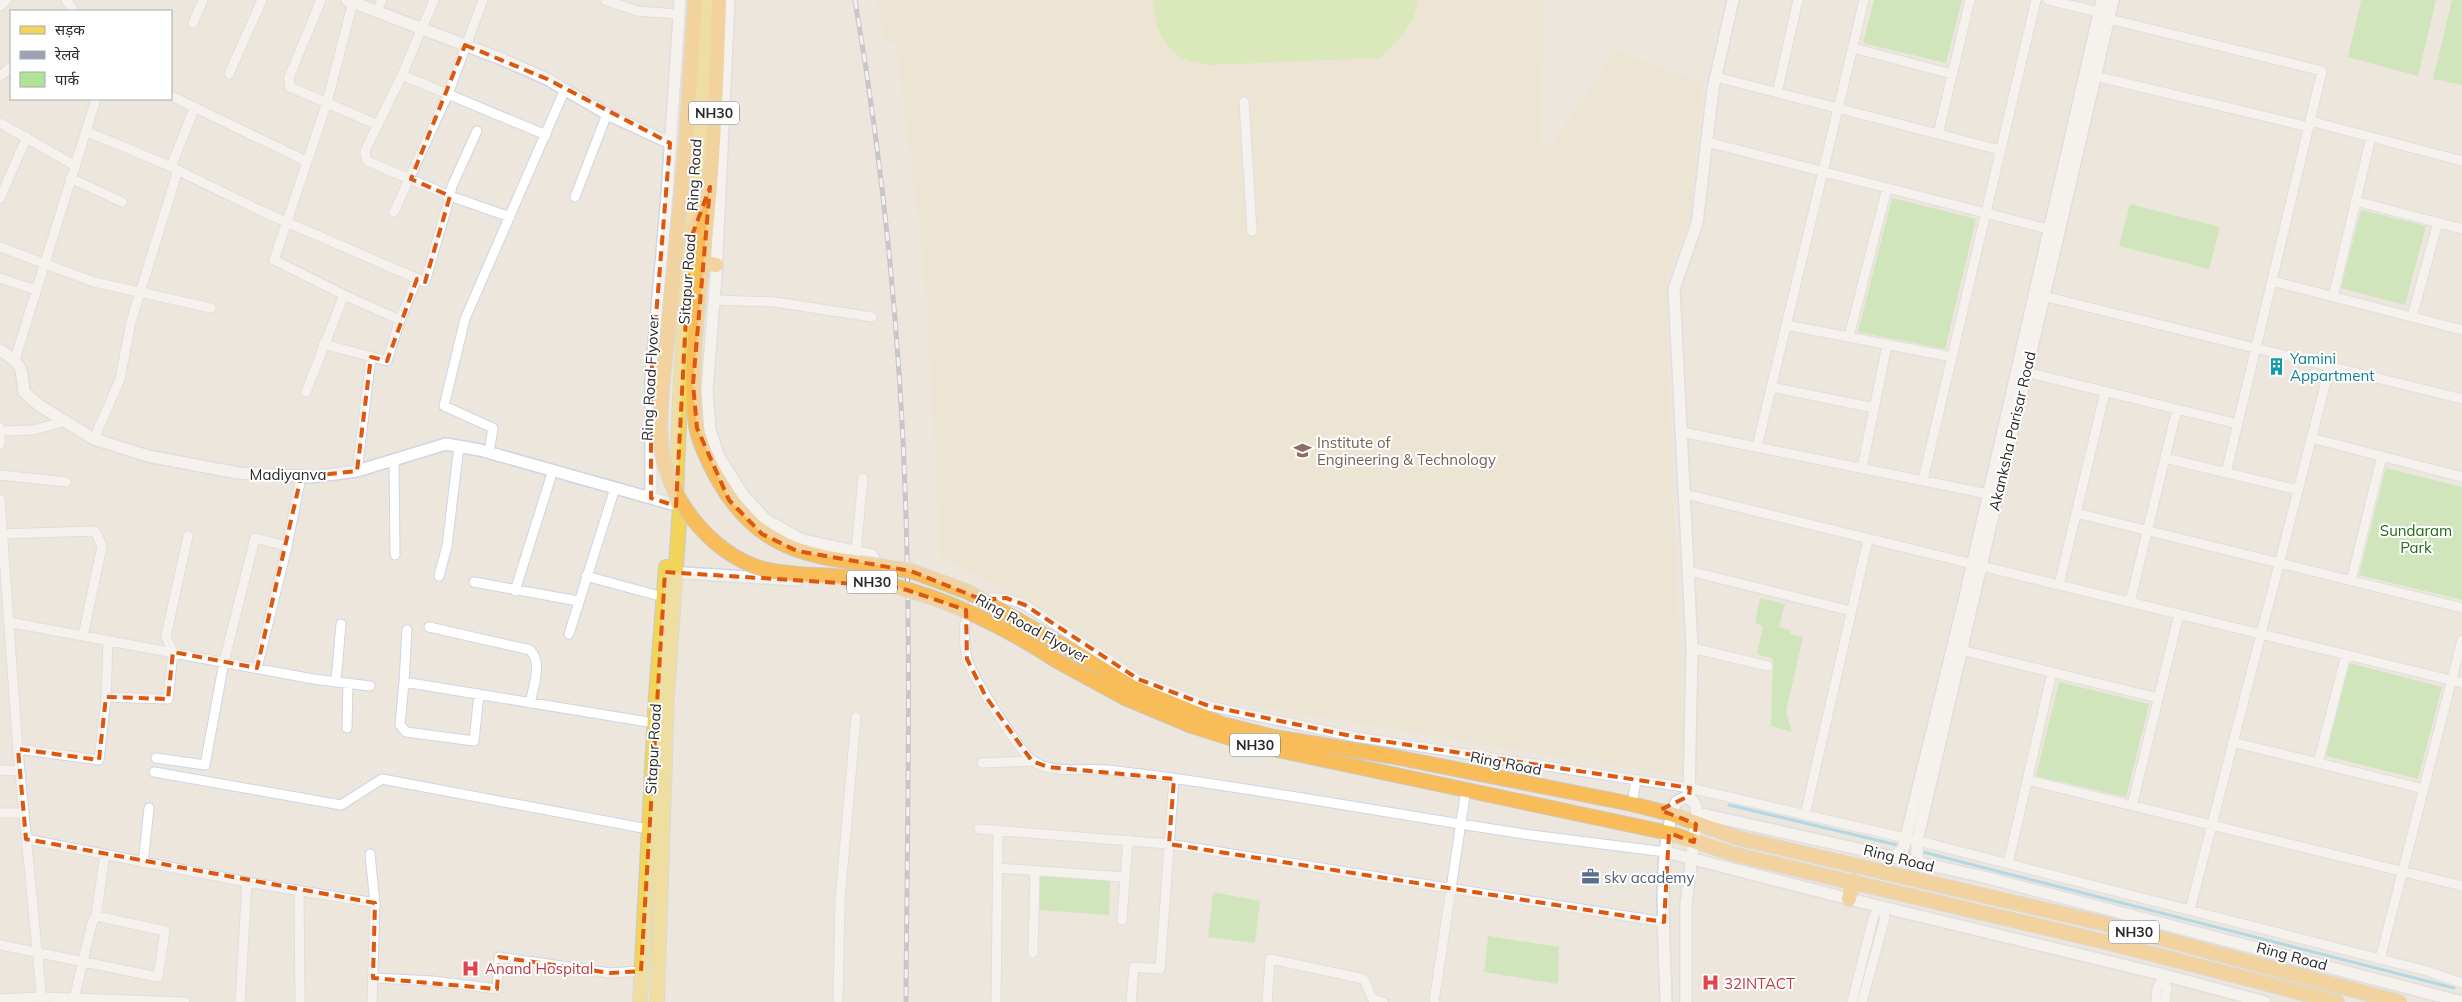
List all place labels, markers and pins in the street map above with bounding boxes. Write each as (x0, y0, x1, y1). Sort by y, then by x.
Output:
place label: Yamini Appartment (2289, 349, 2375, 385)
building icon: Yamini Appartment (2266, 357, 2286, 377)
place label: Institute of Engineering & Technology (1317, 433, 1496, 469)
school or university icon: Institute of Engineering & Technology (1293, 441, 1313, 461)
office icon: skv academy (1580, 867, 1600, 887)
place label: skv academy (1604, 868, 1694, 887)
hospital icon: Anand Hospital (461, 958, 481, 978)
place label: Anand Hospital (485, 959, 593, 978)
hospital icon: 32INTACT (1700, 973, 1720, 993)
place label: 32INTACT (1724, 974, 1795, 993)

